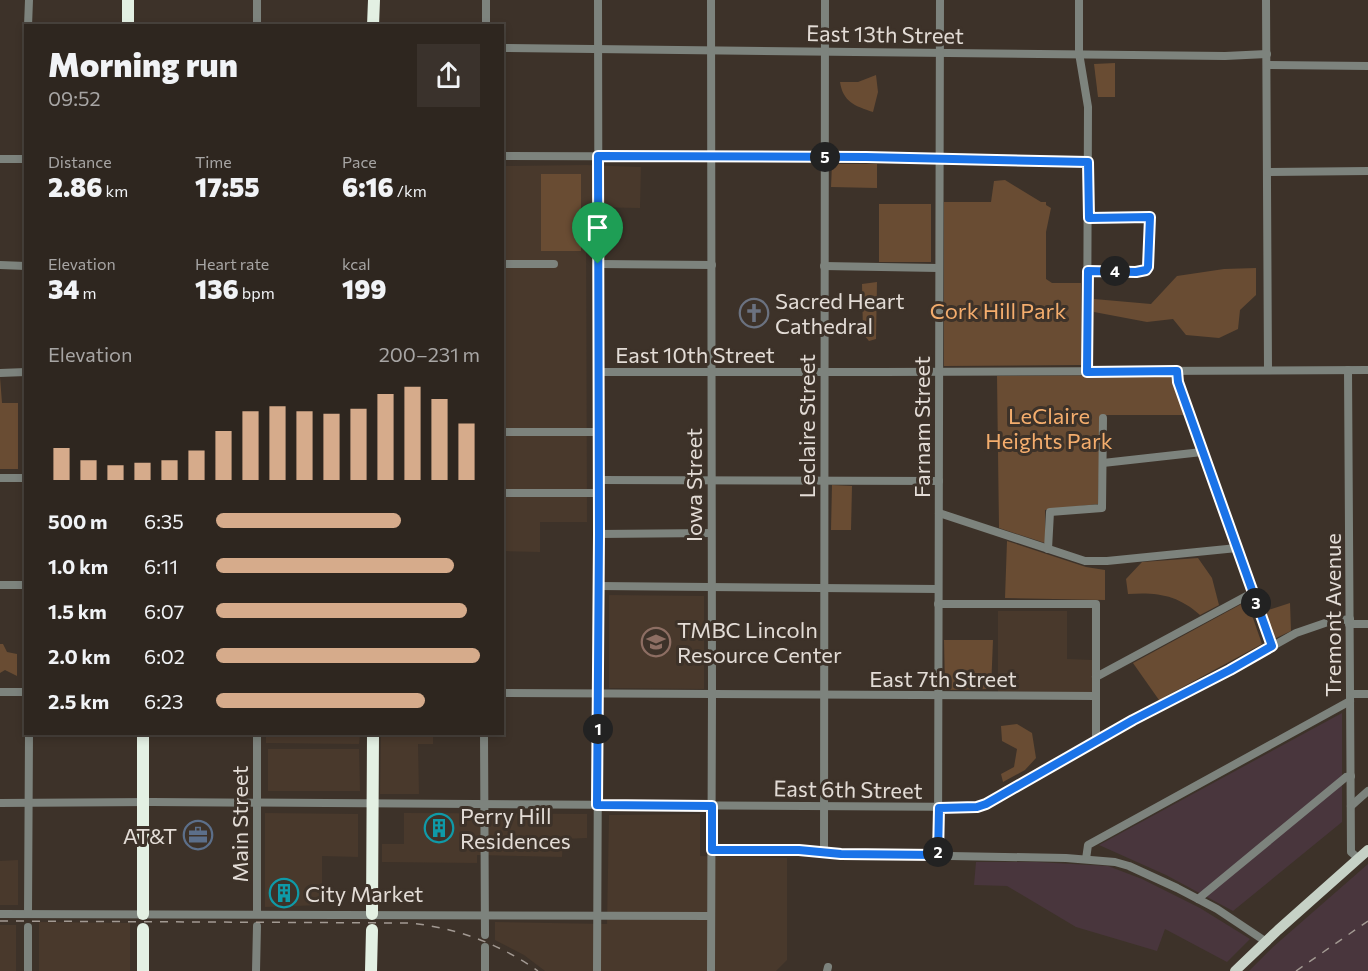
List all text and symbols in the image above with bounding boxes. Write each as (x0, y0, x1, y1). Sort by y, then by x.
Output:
street label: East 13th Street (806, 19, 964, 49)
text: Morning run (48, 43, 238, 84)
button: share (417, 44, 480, 107)
text: 09:52 (48, 86, 101, 110)
pin: 5 (810, 142, 840, 172)
text: 5 (820, 147, 830, 166)
text: Distance (48, 152, 112, 171)
text: Time (195, 152, 232, 171)
text: Pace (342, 152, 377, 171)
text: 2.86 (48, 171, 102, 202)
text: 17:55 (195, 171, 260, 202)
text: 6:16 (342, 171, 394, 202)
text: km (102, 181, 128, 200)
text: /km (394, 181, 427, 200)
pin (572, 202, 623, 264)
icon: arrive (581, 211, 614, 244)
text: Elevation (48, 254, 116, 273)
text: Heart rate (195, 254, 269, 273)
text: kcal (342, 254, 371, 273)
pin: 4 (1100, 256, 1130, 286)
text: 4 (1110, 261, 1120, 280)
text: 34 (48, 273, 80, 304)
text: 136 (195, 273, 239, 304)
text: 199 (342, 273, 387, 304)
text: m (80, 283, 97, 302)
text: bpm (239, 283, 275, 302)
place label: Sacred Heart Cathedral (775, 287, 905, 339)
church icon: Sacred Heart Cathedral (738, 297, 770, 329)
park label: Cork Hill Park (930, 297, 1066, 324)
street label: East 10th Street (615, 341, 775, 368)
text: Elevation (48, 342, 133, 366)
text: 200–231 m (379, 342, 480, 366)
street label: Leclaire Street (793, 354, 820, 498)
street label: Farnam Street (908, 356, 935, 498)
park label: LeClaire Heights Park (985, 402, 1113, 454)
street label: Iowa Street (680, 428, 707, 542)
text: 500 m (48, 509, 108, 533)
text: 6:35 (144, 509, 184, 533)
street label: Tremont Avenue (1319, 533, 1346, 697)
text: 1.0 km (48, 554, 108, 578)
text: 6:11 (144, 554, 178, 578)
pin: 3 (1241, 588, 1271, 618)
text: 3 (1251, 593, 1261, 612)
text: 1.5 km (48, 599, 107, 623)
text: 6:07 (144, 599, 184, 623)
place label: TMBC Lincoln Resource Center (677, 616, 842, 668)
school or university icon: TMBC Lincoln Resource Center (640, 626, 672, 658)
text: 2.0 km (48, 644, 110, 668)
text: 6:02 (144, 644, 185, 668)
street label: East 7th Street (869, 665, 1017, 692)
text: 2.5 km (48, 689, 109, 713)
text: 6:23 (144, 689, 183, 713)
pin: 1 (583, 714, 613, 744)
text: 1 (594, 719, 602, 738)
street label: Main Street (226, 765, 253, 883)
street label: East 6th Street (773, 774, 923, 804)
place label: Perry Hill Residences (460, 802, 571, 854)
building icon: Perry Hill Residences (423, 812, 455, 844)
office icon: AT&T (182, 819, 214, 851)
place label: AT&T (123, 822, 177, 849)
pin: 2 (923, 837, 953, 867)
text: 2 (933, 842, 943, 861)
building icon: City Market (268, 877, 300, 909)
place label: City Market (305, 880, 423, 907)

